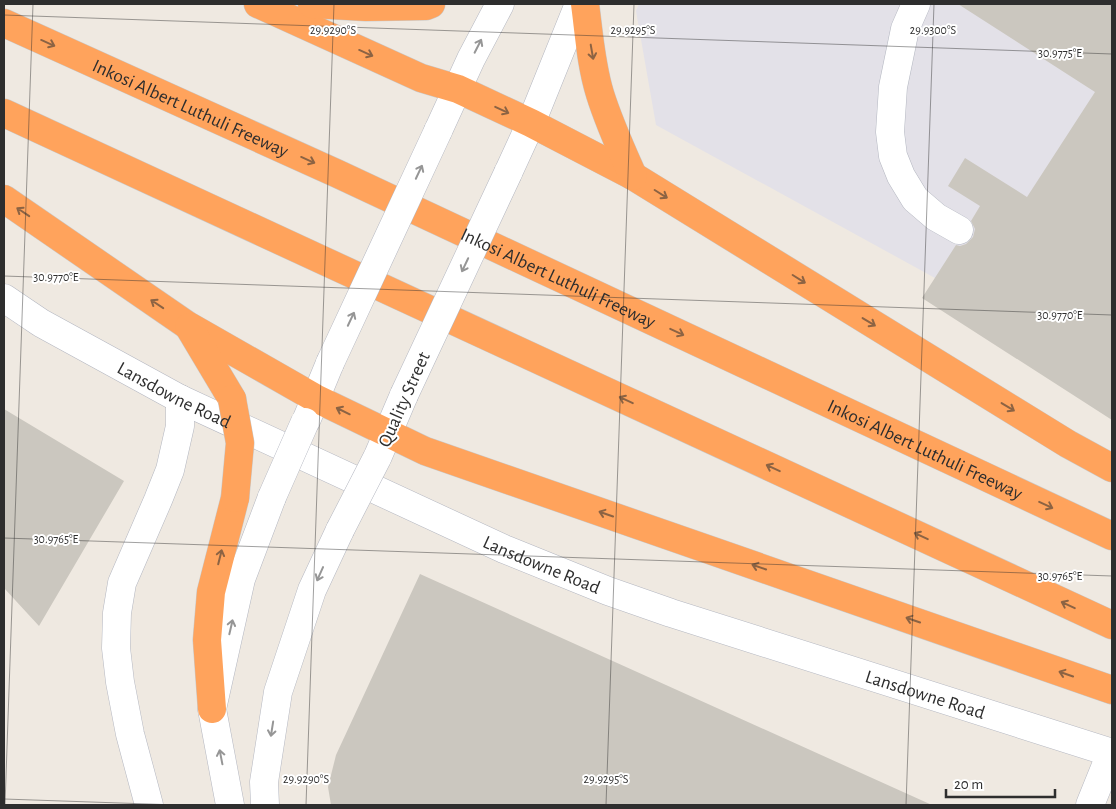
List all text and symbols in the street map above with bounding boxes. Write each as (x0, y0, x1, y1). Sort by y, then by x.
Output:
text: 29.9290°S (310, 24, 356, 36)
text: 29.9295°S (611, 24, 656, 36)
text: 29.9300°S (910, 24, 956, 36)
one-way arrow (40, 38, 55, 48)
one-way arrow (474, 39, 483, 54)
one-way arrow (587, 44, 597, 60)
text: 30.9775°E (1038, 47, 1082, 59)
one-way arrow (358, 49, 373, 59)
street label: Inkosi Albert Luthuli Freeway (89, 56, 291, 161)
one-way arrow (494, 105, 509, 115)
one-way arrow (300, 156, 315, 166)
one-way arrow (415, 165, 424, 180)
one-way arrow (654, 189, 668, 199)
one-way arrow (16, 207, 30, 217)
street label: Inkosi Albert Luthuli Freeway (457, 225, 658, 332)
one-way arrow (460, 257, 469, 272)
text: 30.9770°E (33, 271, 79, 283)
one-way arrow (792, 275, 806, 285)
one-way arrow (150, 299, 164, 309)
text: 30.9770°E (1037, 309, 1083, 321)
one-way arrow (346, 312, 356, 327)
one-way arrow (862, 318, 876, 328)
one-way arrow (669, 328, 684, 338)
street label: Quality Street (375, 349, 434, 450)
street label: Lansdowne Road (114, 359, 234, 432)
one-way arrow (618, 395, 633, 405)
street label: Inkosi Albert Luthuli Freeway (824, 396, 1025, 504)
one-way arrow (1000, 402, 1014, 412)
one-way arrow (336, 406, 351, 416)
one-way arrow (766, 463, 781, 473)
one-way arrow (1038, 501, 1053, 510)
one-way arrow (598, 508, 614, 518)
one-way arrow (913, 531, 928, 541)
text: 30.9765°E (34, 533, 79, 545)
street label: Lansdowne Road (480, 533, 603, 598)
one-way arrow (216, 549, 225, 565)
one-way arrow (752, 562, 767, 571)
one-way arrow (314, 566, 324, 581)
text: 30.9765°E (1038, 570, 1083, 582)
one-way arrow (1061, 599, 1076, 609)
one-way arrow (905, 615, 921, 624)
one-way arrow (226, 620, 236, 636)
street label: Lansdowne Road (863, 667, 987, 723)
one-way arrow (1058, 668, 1074, 678)
one-way arrow (267, 721, 277, 737)
one-way arrow (216, 750, 226, 766)
scale bar (946, 766, 1055, 798)
text: 29.9290°S (283, 773, 329, 785)
text: 29.9295°S (584, 773, 629, 785)
text: 20 m (954, 777, 983, 792)

